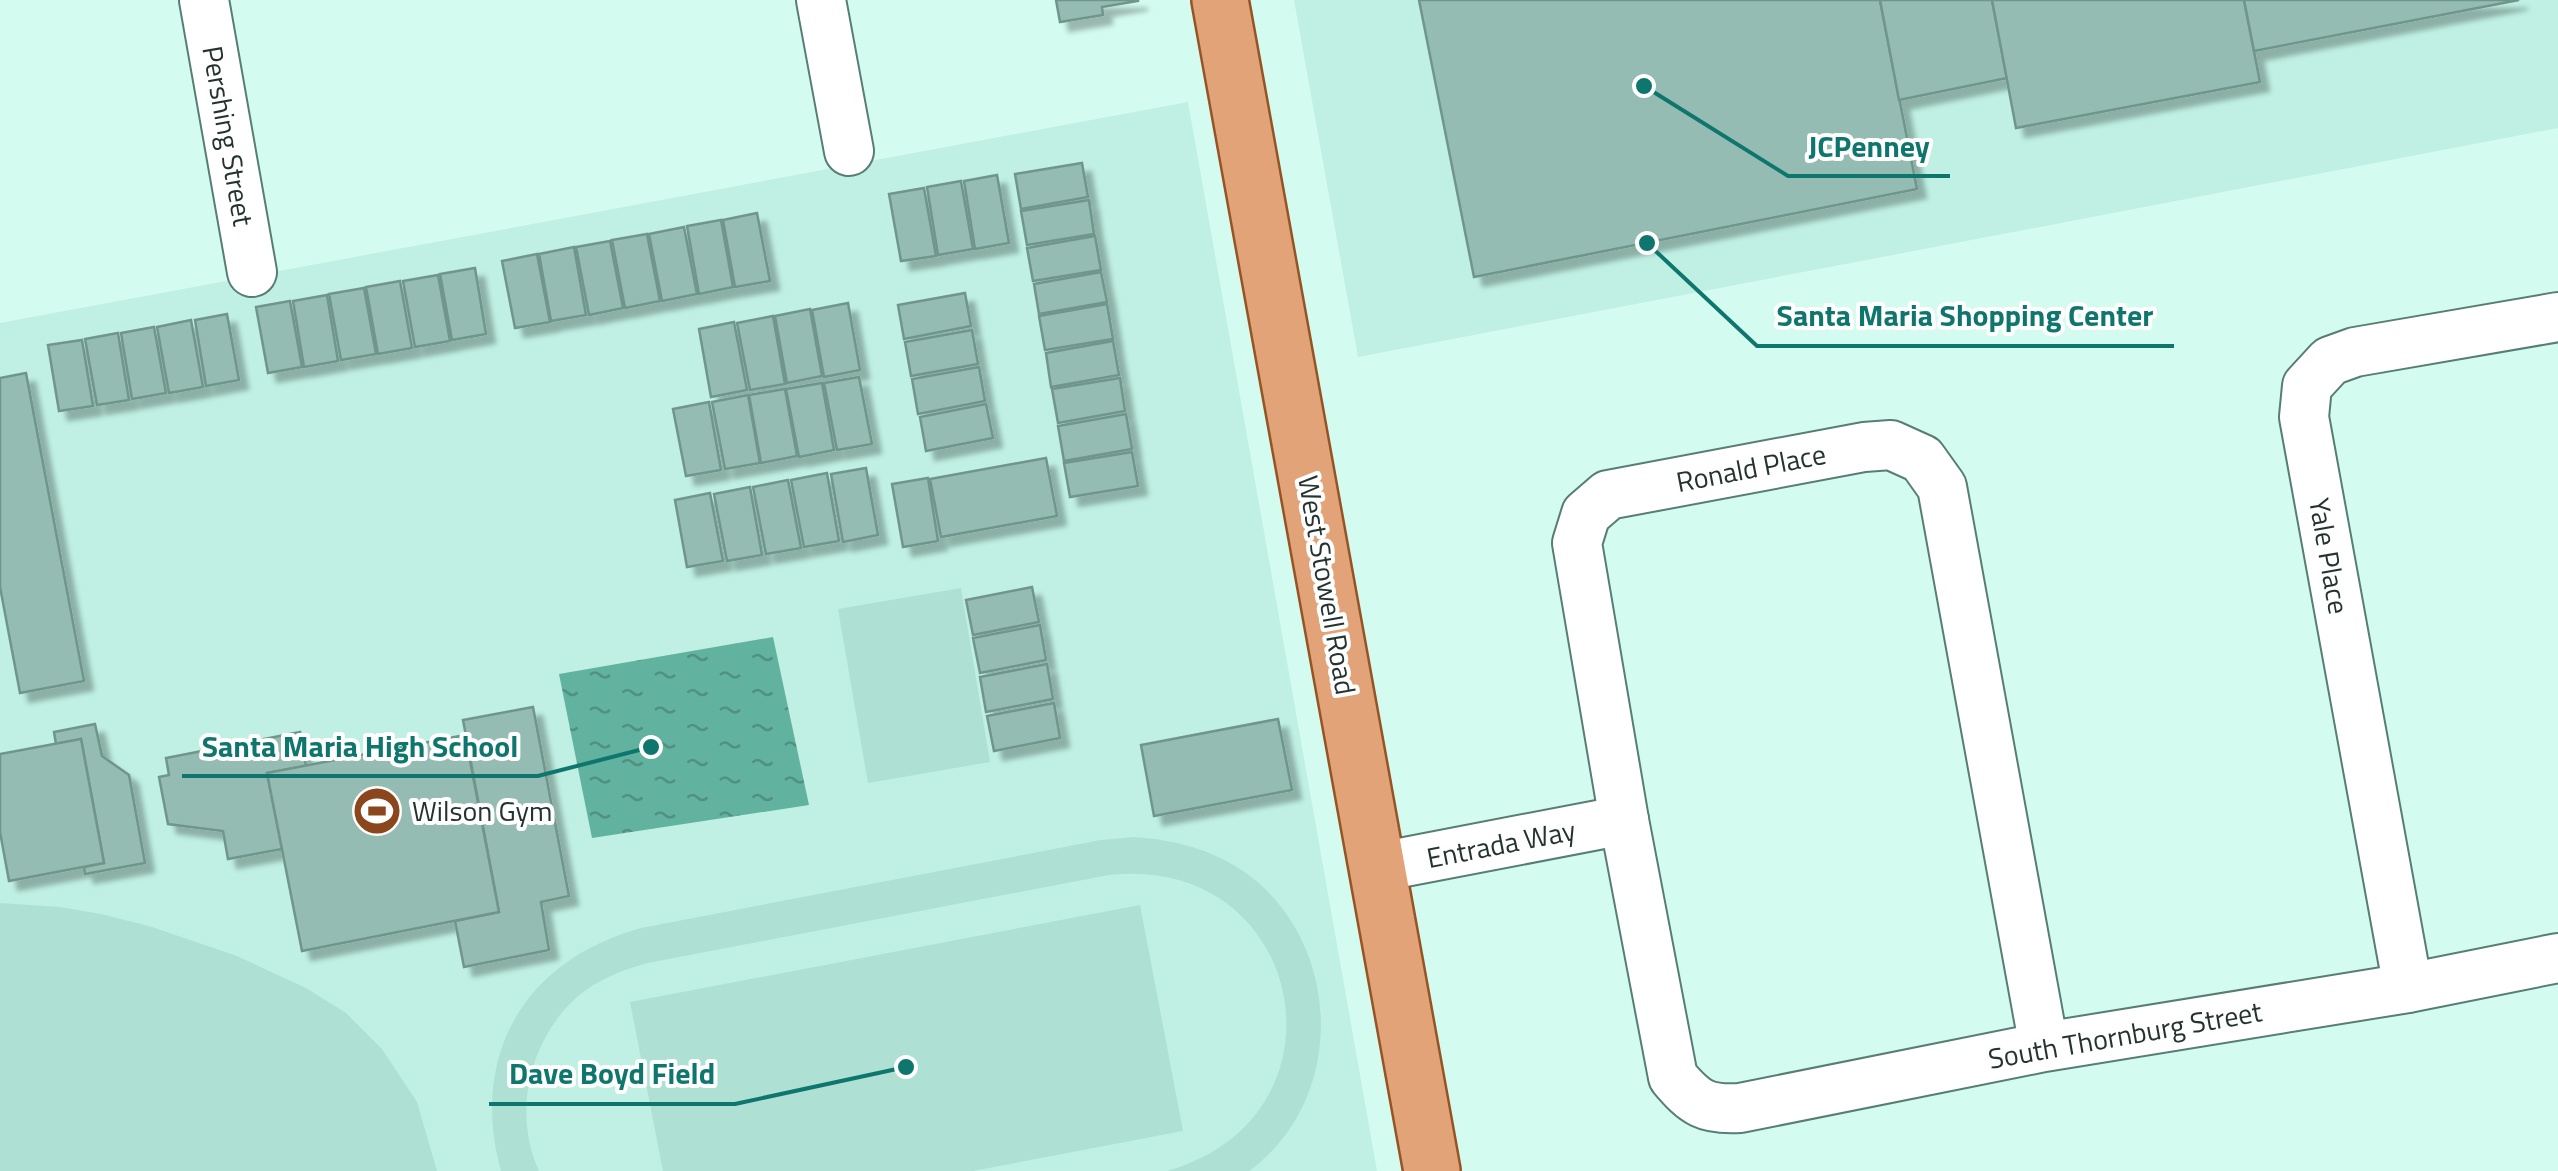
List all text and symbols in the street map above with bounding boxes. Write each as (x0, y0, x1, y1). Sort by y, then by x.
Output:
street label: Pershing Street (191, 42, 266, 230)
callout: JCPenney (1788, 116, 1950, 176)
text: JCPenney (1808, 123, 1930, 169)
callout: Santa Maria Shopping Center (1757, 286, 2174, 346)
text: Santa Maria Shopping Center (1777, 292, 2153, 338)
street label: Ronald Place (1672, 432, 1829, 503)
street label: West Stowell Road (1287, 472, 1368, 698)
street label: Yale Place (2298, 494, 2361, 617)
callout: Santa Maria High School (182, 716, 538, 776)
text: Santa Maria High School (202, 723, 518, 769)
sports icon: Wilson Gym (351, 785, 403, 837)
place label: Wilson Gym (412, 789, 552, 832)
street label: Entrada Way (1423, 808, 1579, 879)
street label: South Thornburg Street (1985, 989, 2265, 1080)
callout: Dave Boyd Field (489, 1044, 735, 1104)
text: Dave Boyd Field (509, 1050, 715, 1096)

